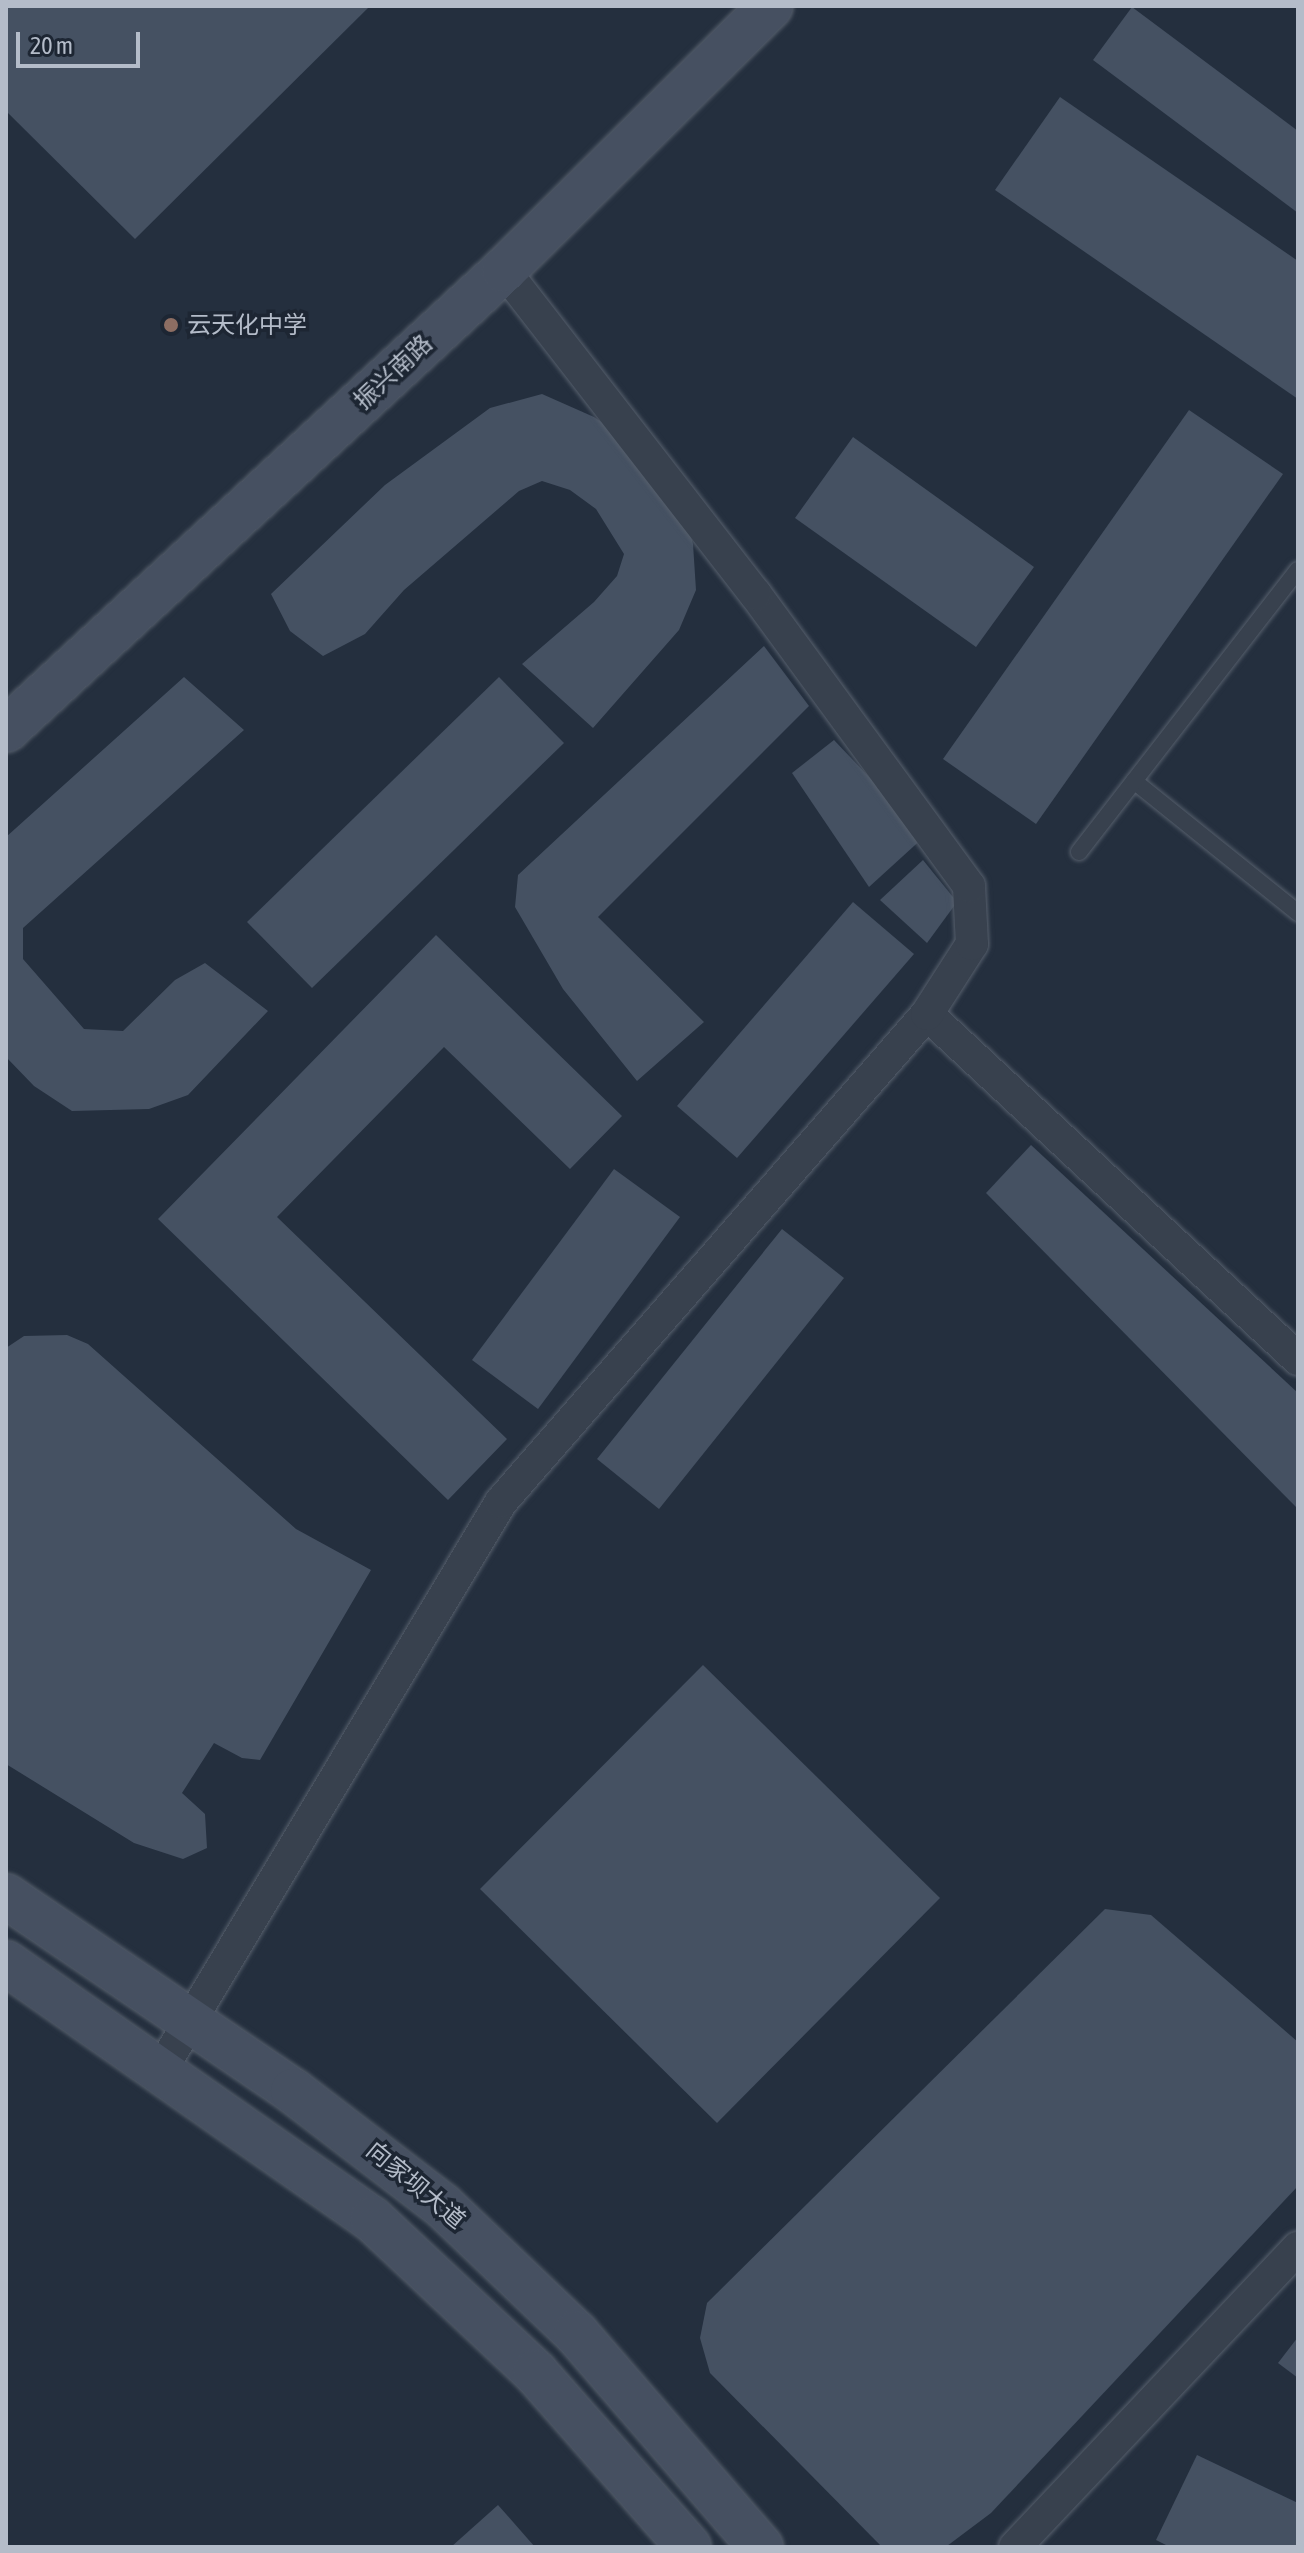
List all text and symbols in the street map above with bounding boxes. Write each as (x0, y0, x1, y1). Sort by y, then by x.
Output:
scale bar (20, 16, 144, 66)
text: 20 m (30, 32, 73, 59)
place label: 云天化中学 (187, 311, 307, 339)
marker: 云天化中学 (162, 316, 180, 334)
street label: 振兴南路 (348, 329, 438, 415)
street label: 向家坝大道 (361, 2135, 471, 2235)

